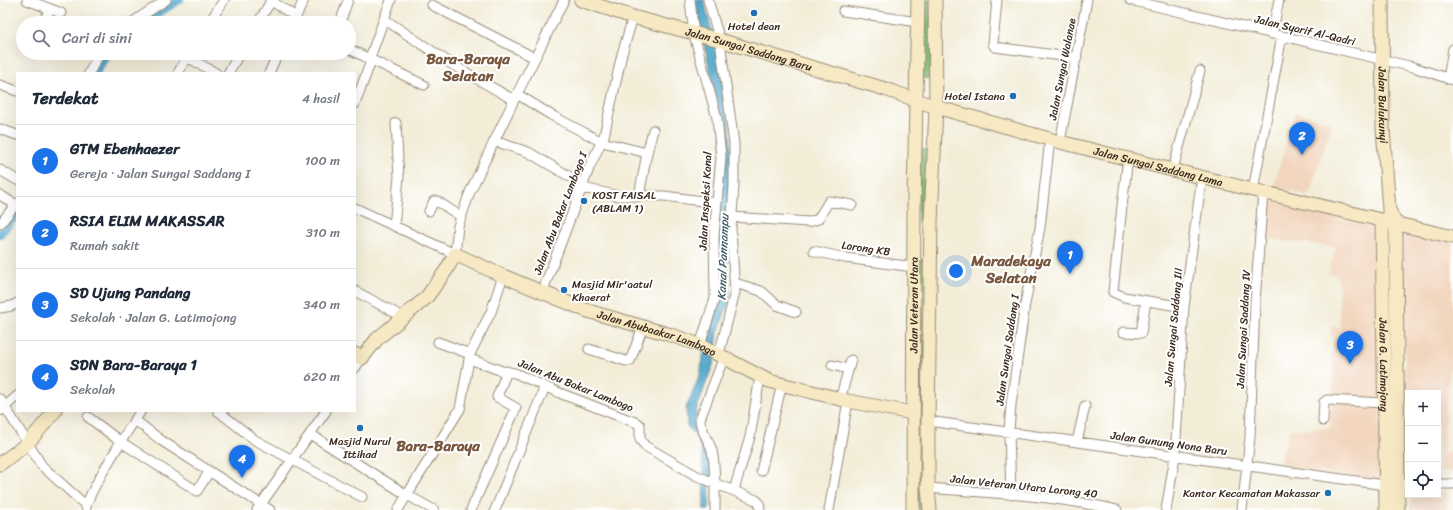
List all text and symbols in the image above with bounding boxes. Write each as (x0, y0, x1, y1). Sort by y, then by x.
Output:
marker: Hotel dean (749, 8, 759, 18)
street label: Jalan Syarif Al-Qadri (1252, 9, 1358, 52)
search box (16, 16, 356, 60)
street label: Jalan Sungai Walanae (1043, 16, 1082, 123)
place label: Hotel dean (728, 17, 780, 36)
street label: Jalan Sungai Saddang Baru (682, 22, 814, 77)
text: Cari di sini (62, 25, 132, 51)
icon: search (30, 27, 52, 49)
district label: Bara-Baraya Selatan (426, 46, 510, 89)
street label: Jalan Bulukunyi (1373, 66, 1393, 145)
text: Terdekat (32, 83, 98, 113)
text: 4 hasil (302, 87, 340, 110)
place label: Hotel Istana (945, 87, 1005, 106)
marker: Hotel Istana (1008, 91, 1018, 101)
pin: 2 (1289, 122, 1315, 155)
text: GTM Ebenhaezer (70, 136, 179, 162)
street label: Jalan Sungai Saddang Lama (1091, 141, 1225, 192)
street label: Jalan Abu Bakar Lambogo I (528, 148, 593, 278)
text: 1 (42, 149, 48, 172)
text: 100 m (305, 149, 340, 172)
street label: Jalan Inspeksi Kanal (693, 150, 718, 252)
text: Gereja · Jalan Sungai Saddang I (70, 162, 250, 185)
place label: KOST FAISAL (ABLAM 1) (592, 186, 657, 218)
marker: KOST FAISAL (ABLAM 1) (579, 196, 589, 206)
text: RSIA ELIM MAKASSAR (70, 208, 224, 234)
water label: Kanal Pannampu (710, 212, 736, 301)
text: 2 (41, 221, 49, 244)
text: 310 m (306, 221, 340, 244)
text: Rumah sakit (70, 234, 140, 257)
street label: Lorong KB (840, 236, 891, 261)
pin: 1 (1057, 241, 1083, 274)
district label: Maradekaya Selatan (970, 248, 1051, 291)
street label: Jalan Veteran Utara (905, 256, 924, 354)
your location (946, 261, 966, 281)
street label: Jalan Sungai Saddang III (1159, 266, 1188, 388)
street label: Jalan Sungai Saddang IV (1231, 269, 1256, 390)
place label: Masjid Mir'aatul Khaerat (572, 275, 653, 307)
text: SD Ujung Pandang (70, 280, 191, 306)
marker: Masjid Mir'aatul Khaerat (559, 285, 569, 295)
text: 3 (41, 293, 49, 316)
text: 340 m (303, 293, 340, 316)
street label: Jalan Sungai Saddang I (990, 293, 1025, 408)
street label: Jalan Abubaakar Lambogo (594, 305, 720, 362)
text: Sekolah · Jalan G. Latimojong (70, 306, 236, 329)
street label: Jalan G. Latimojong (1373, 317, 1394, 413)
pin: 3 (1337, 331, 1363, 364)
text: SDN Bara-Baraya 1 (70, 352, 197, 378)
street label: Jalan Abu Bakar Lambogo (514, 353, 637, 417)
text: 4 (41, 365, 49, 388)
text: 620 m (304, 365, 340, 388)
text: Sekolah (70, 378, 115, 401)
map controls (1405, 390, 1441, 498)
button: + (1405, 390, 1441, 426)
marker: Masjid Nurul Ittihad (355, 423, 365, 433)
street label: Jalan Gunung Nona Baru (1108, 426, 1229, 461)
button: − (1405, 426, 1441, 462)
place label: Masjid Nurul Ittihad (329, 432, 392, 464)
district label: Bara-Baraya (396, 433, 480, 459)
pin: 4 (229, 445, 255, 478)
button: locate (1405, 462, 1441, 498)
street label: Jalan Veteran Utara Lorong 40 (948, 469, 1099, 504)
place label: Kantor Kecamatan Makassar (1183, 484, 1321, 503)
marker: Kantor Kecamatan Makassar (1323, 488, 1333, 498)

